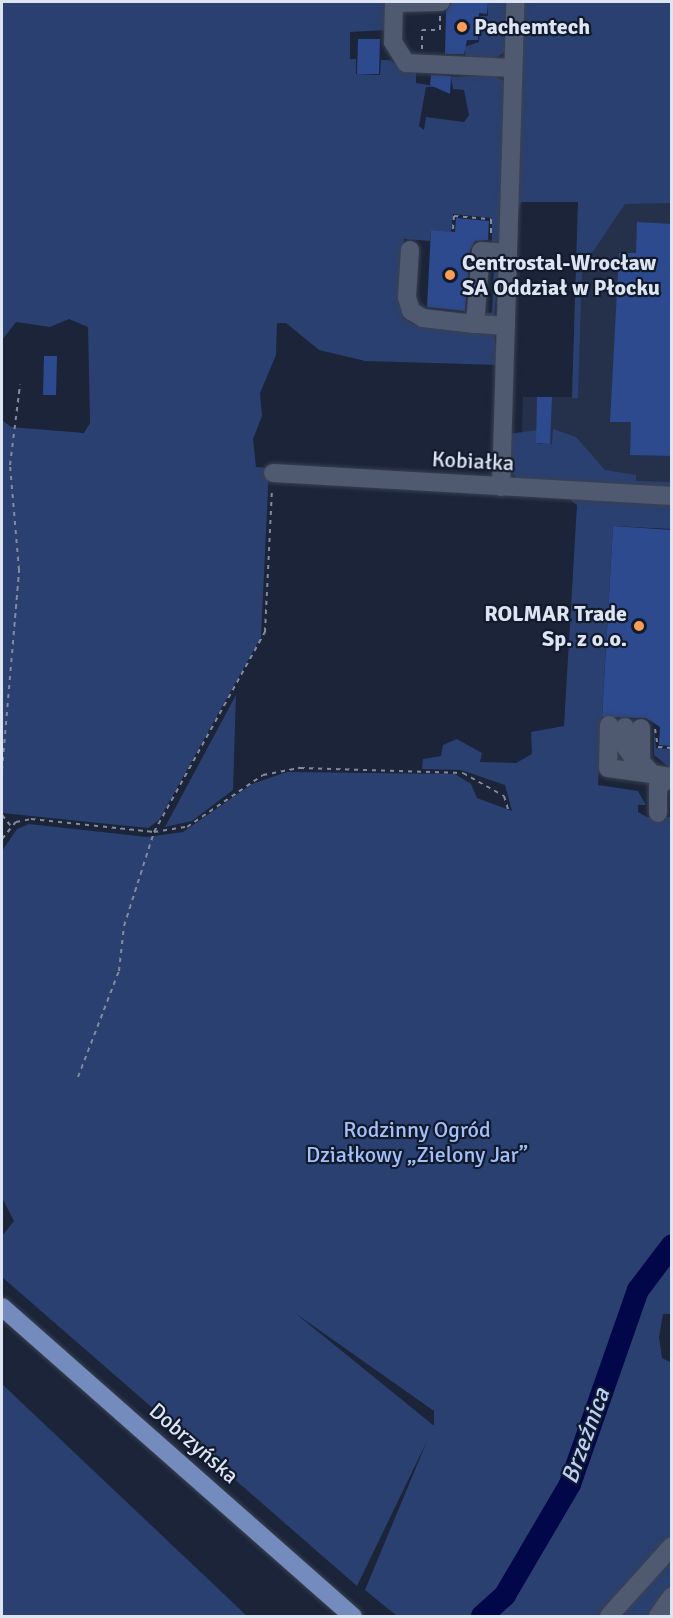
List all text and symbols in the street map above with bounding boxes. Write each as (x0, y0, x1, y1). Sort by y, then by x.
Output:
place label: Pachemtech (474, 14, 590, 40)
marker: Pachemtech (455, 20, 469, 34)
place label: Centrostal-Wrocław SA Oddział w Płocku (462, 249, 660, 300)
marker: Centrostal-Wrocław SA Oddział w Płocku (443, 268, 457, 282)
street label: Kobiałka (431, 446, 515, 476)
place label: ROLMAR Trade Sp. z o.o. (484, 600, 627, 652)
marker: ROLMAR Trade Sp. z o.o. (632, 619, 646, 633)
park label: Rodzinny Ogród Działkowy „Zielony Jar” (306, 1116, 528, 1168)
water label: Brzeźnica (555, 1384, 617, 1488)
street label: Dobrzyńska (144, 1397, 244, 1489)

